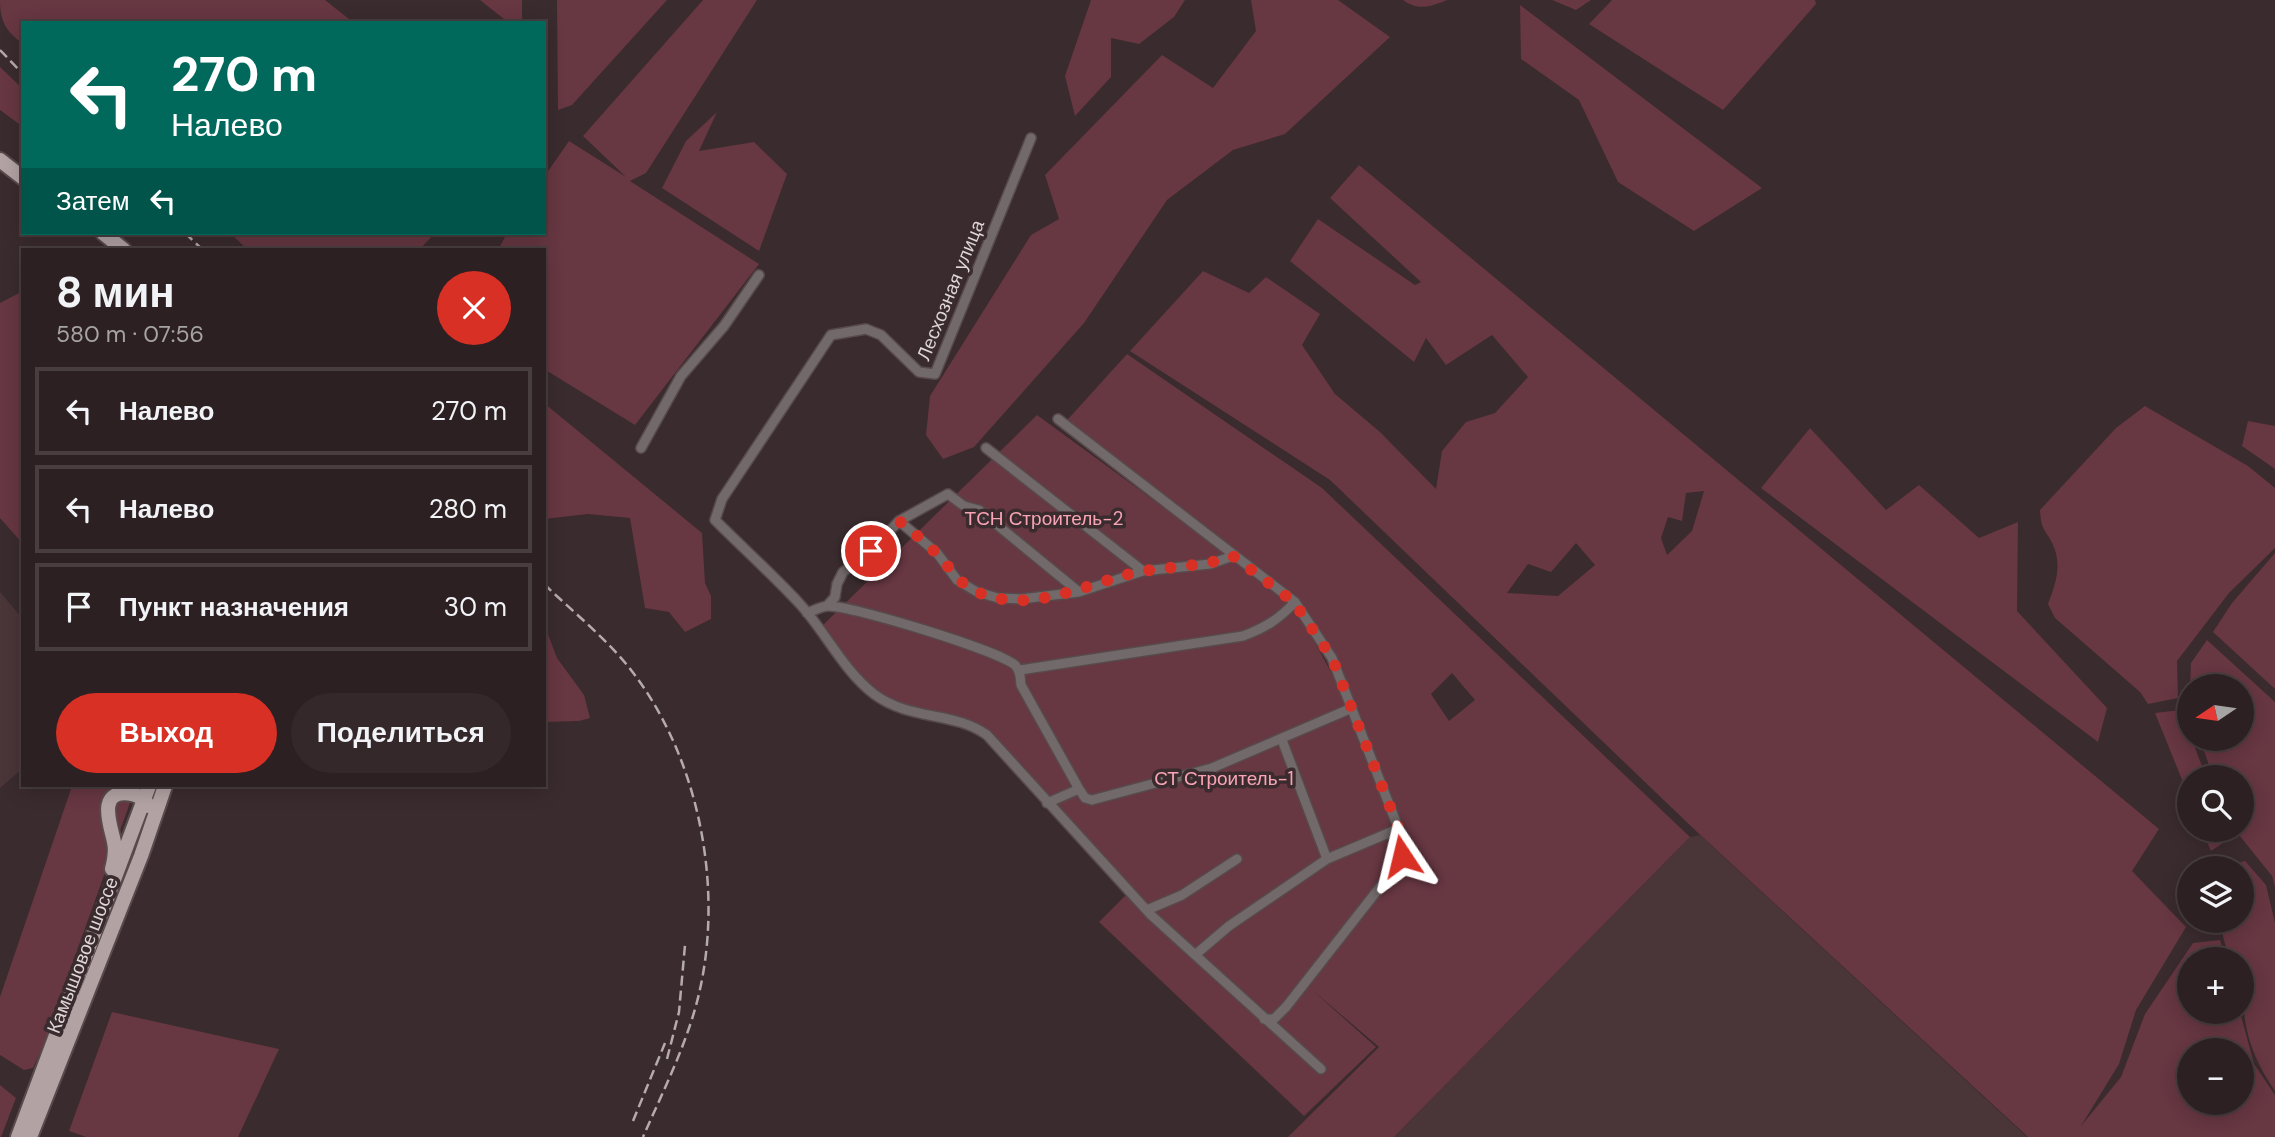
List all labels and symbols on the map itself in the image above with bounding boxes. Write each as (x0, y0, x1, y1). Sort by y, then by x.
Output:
street label: Лесхозная улица (911, 216, 990, 364)
park label: ТСН Строитель-2 (965, 506, 1124, 531)
pin (841, 521, 901, 581)
north arrow (2177, 674, 2254, 751)
park label: СТ Строитель-1 (1154, 766, 1294, 791)
position arrow (1365, 819, 1439, 893)
street label: Камышовое шоссе (41, 873, 124, 1037)

